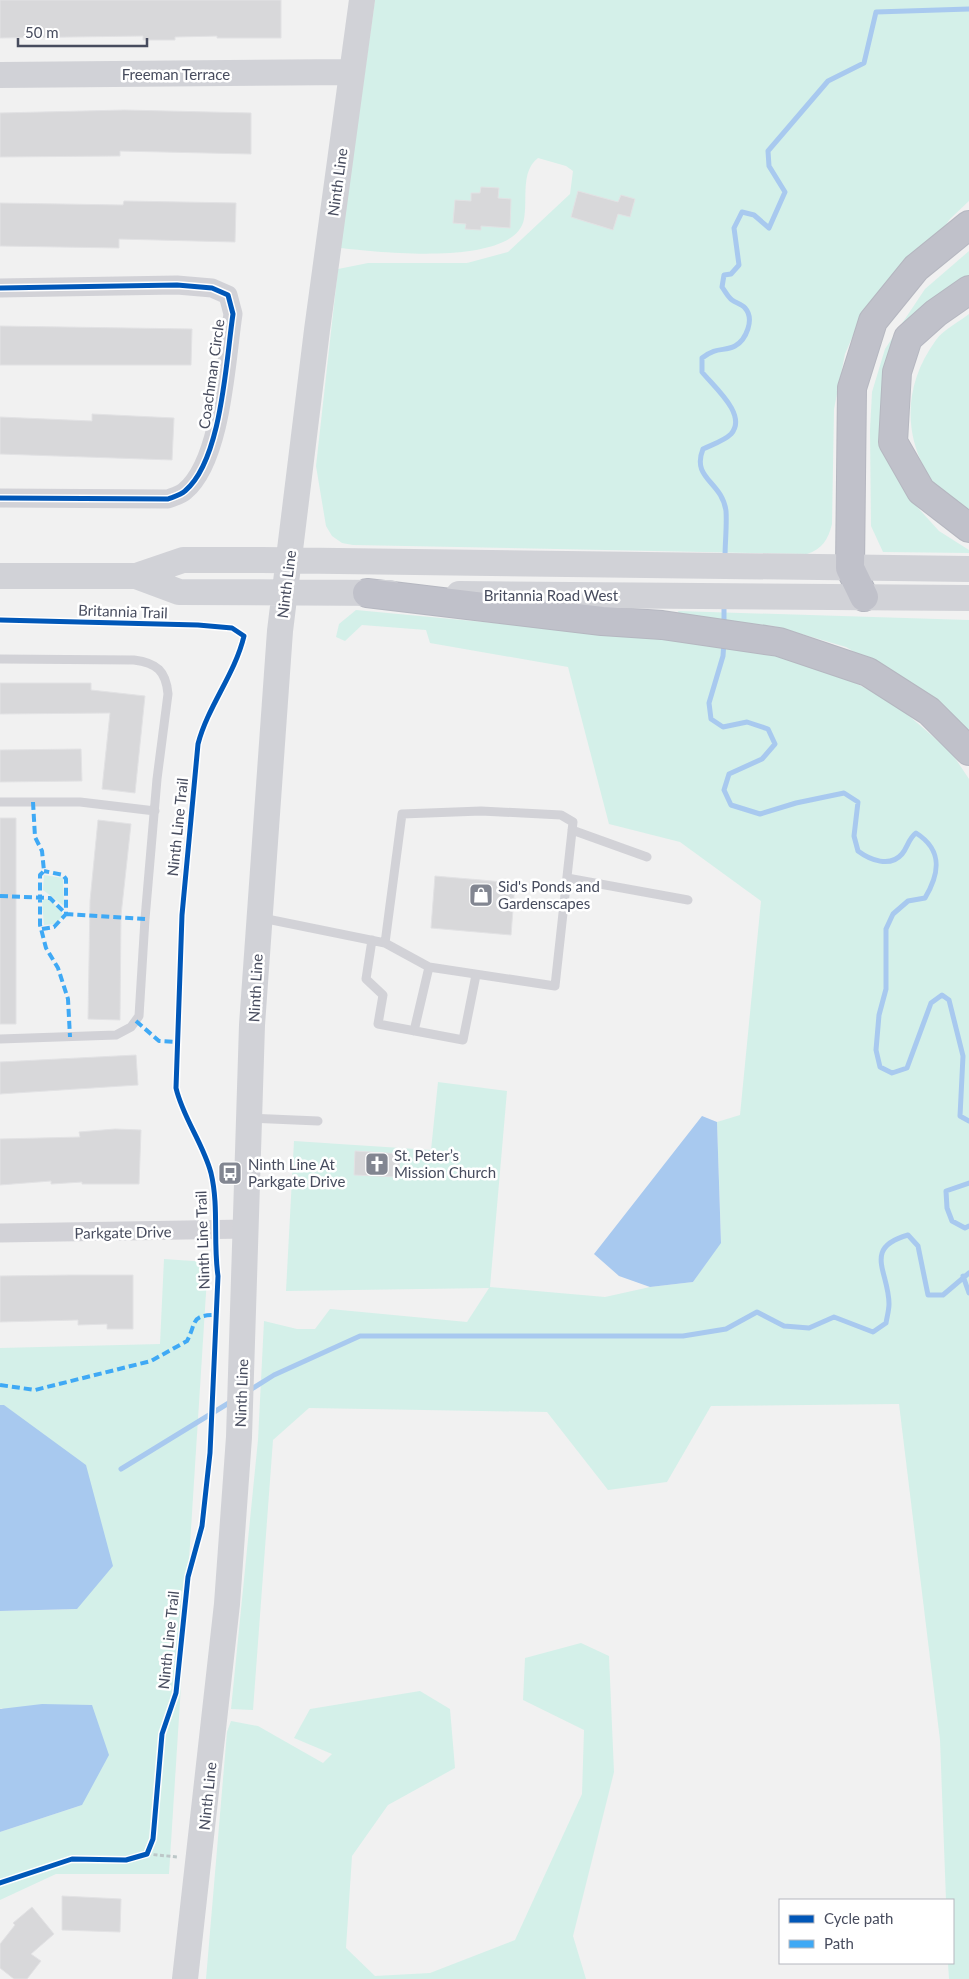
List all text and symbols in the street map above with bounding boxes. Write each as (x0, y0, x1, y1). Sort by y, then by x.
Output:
scale bar (18, 15, 146, 47)
text: 50 m (25, 23, 59, 41)
street label: Freeman Terrace (122, 65, 230, 83)
street label: Ninth Line (323, 147, 351, 217)
street label: Coachman Circle (194, 318, 228, 430)
street label: Ninth Line (273, 549, 299, 619)
street label: Britannia Road West (484, 586, 619, 604)
street label: Britannia Trail (78, 600, 168, 622)
street label: Ninth Line Trail (163, 777, 191, 877)
place label: Sid's Ponds and Gardenscapes (498, 877, 600, 912)
shop icon: Sid's Ponds and Gardenscapes (468, 882, 494, 908)
street label: Ninth Line (244, 953, 266, 1023)
place label: St. Peter’s Mission Church (394, 1146, 496, 1181)
church icon: St. Peter’s Mission Church (364, 1151, 390, 1177)
place label: Ninth Line At Parkgate Drive (248, 1155, 345, 1190)
bus stop icon: Ninth Line At Parkgate Drive (217, 1160, 243, 1186)
street label: Ninth Line Trail (191, 1190, 213, 1290)
street label: Parkgate Drive (74, 1222, 172, 1242)
street label: Ninth Line (231, 1358, 251, 1427)
street label: Ninth Line Trail (154, 1590, 182, 1690)
street label: Ninth Line (194, 1761, 220, 1831)
legend (779, 1899, 954, 1964)
text: Cycle path (824, 1909, 893, 1927)
text: Path (824, 1934, 854, 1952)

